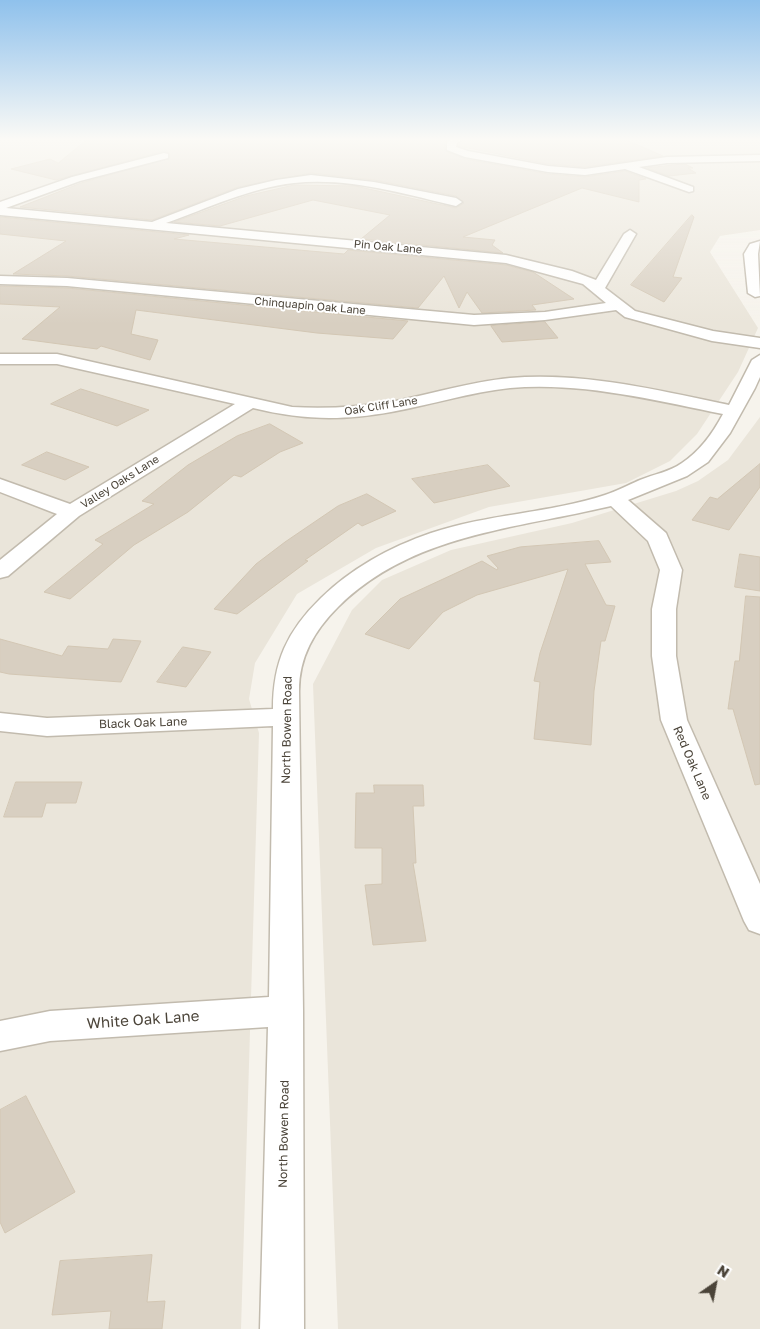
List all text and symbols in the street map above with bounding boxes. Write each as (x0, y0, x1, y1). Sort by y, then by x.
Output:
street label: Pin Oak Lane (353, 237, 423, 257)
street label: Chinquapin Oak Lane (254, 295, 366, 317)
street label: Oak Cliff Lane (343, 394, 419, 418)
street label: Valley Oaks Lane (78, 453, 162, 511)
street label: North Bowen Road (279, 676, 295, 784)
street label: Black Oak Lane (99, 714, 187, 732)
street label: Red Oak Lane (670, 724, 714, 802)
street label: White Oak Lane (86, 1007, 200, 1033)
street label: North Bowen Road (276, 1080, 292, 1188)
north arrow (690, 1259, 740, 1309)
text: N (714, 1261, 733, 1281)

